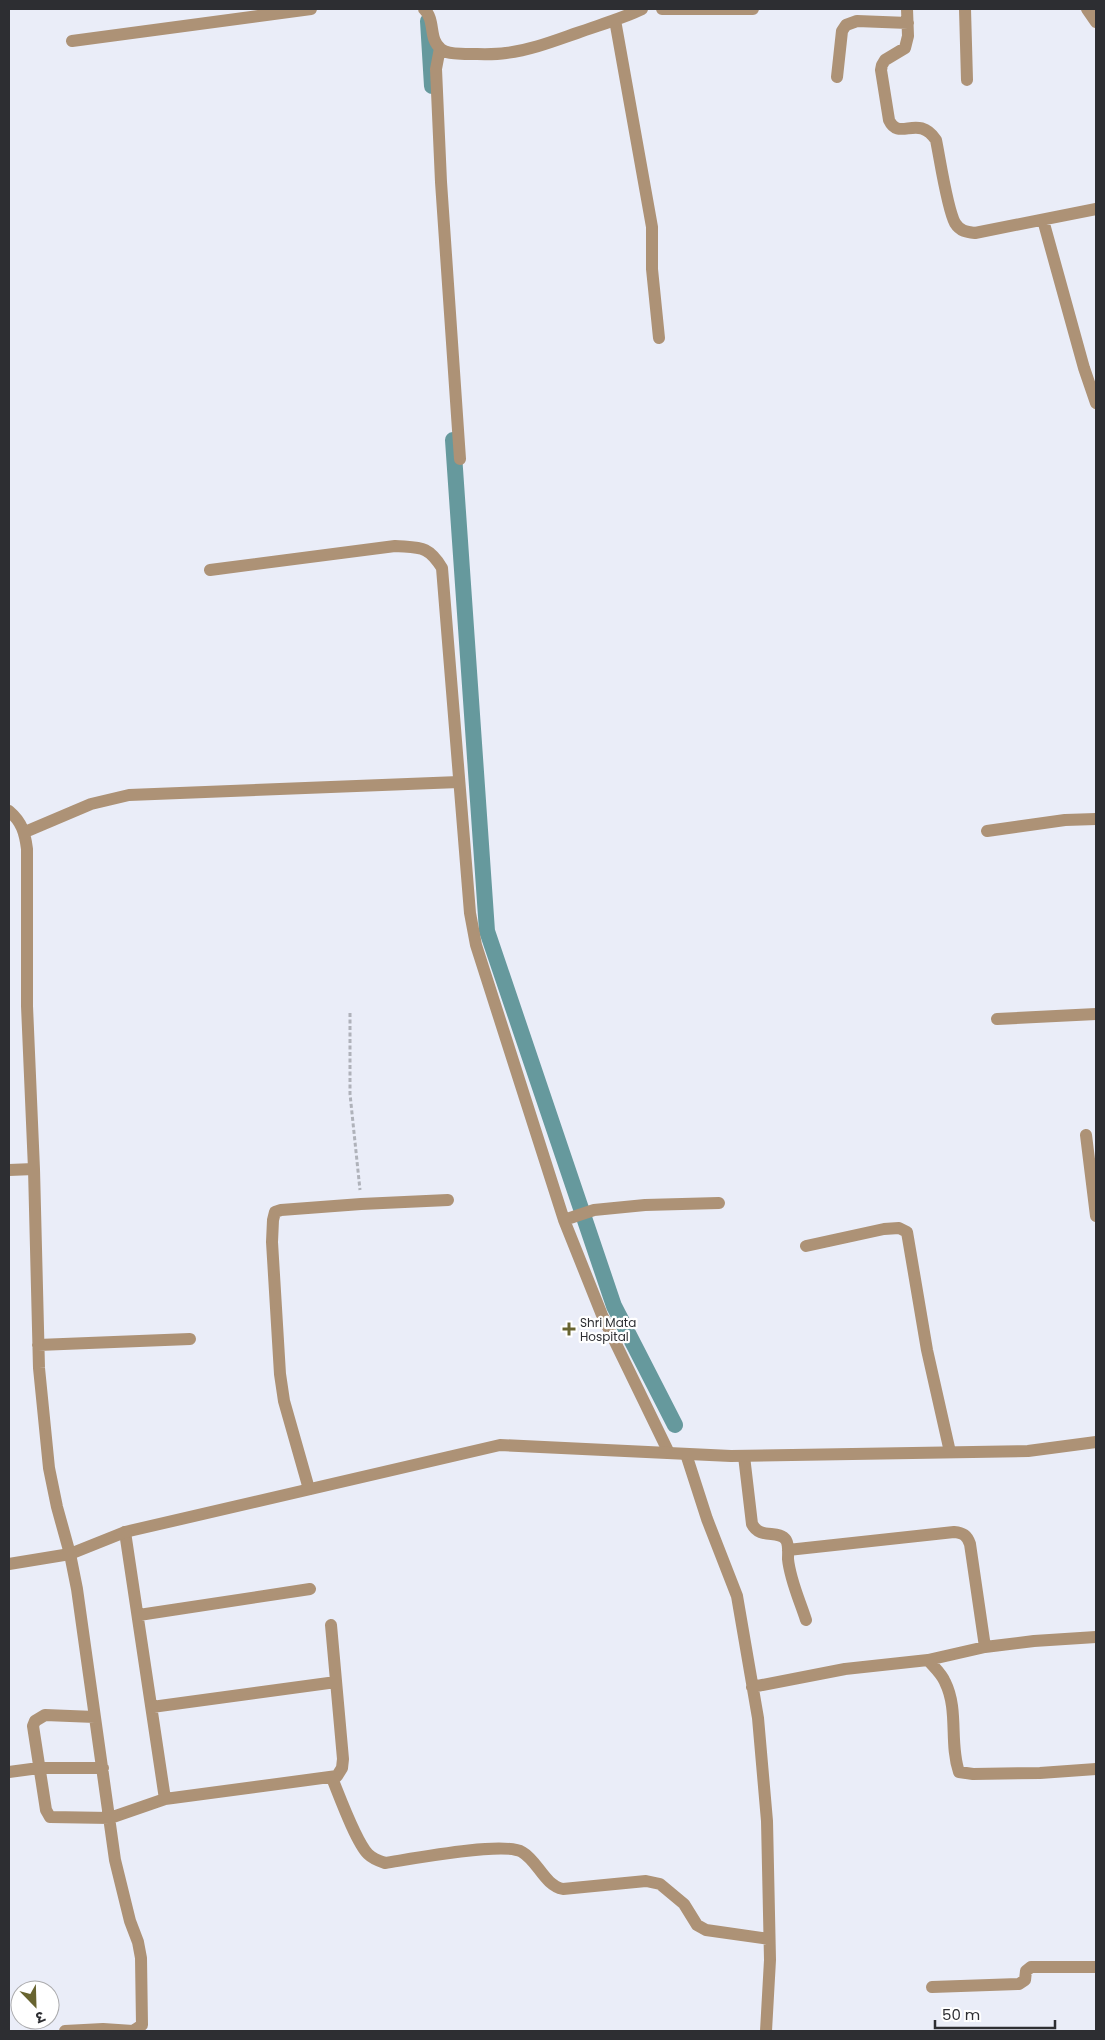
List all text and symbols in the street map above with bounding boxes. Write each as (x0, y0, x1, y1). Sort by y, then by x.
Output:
place label: Shri Mata Hospital (580, 1314, 636, 1345)
marker: Shri Mata Hospital (562, 1322, 576, 1336)
north arrow (10, 1980, 60, 2030)
scale bar (935, 1998, 1055, 2030)
text: 50 m (942, 2004, 980, 2025)
text: उ (32, 2006, 49, 2028)

